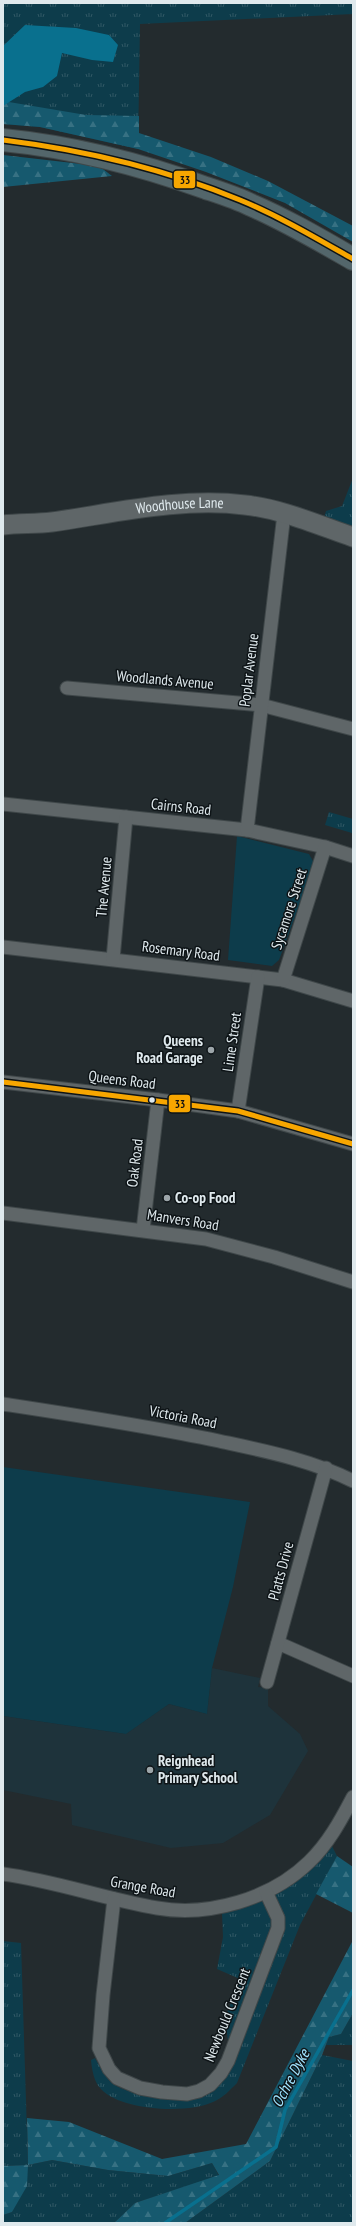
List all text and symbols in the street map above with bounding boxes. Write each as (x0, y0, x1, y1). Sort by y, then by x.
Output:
line badge: 33 (173, 170, 196, 189)
text: 33 (180, 173, 190, 187)
street label: Woodhouse Lane (135, 493, 224, 518)
street label: Poplar Avenue (235, 632, 262, 708)
street label: Woodlands Avenue (116, 666, 214, 693)
street label: Cairns Road (150, 794, 212, 819)
street label: The Avenue (91, 856, 116, 918)
street label: Sycamore Street (266, 866, 311, 952)
street label: Rosemary Road (141, 936, 221, 965)
street label: Lime Street (218, 1011, 245, 1073)
place label: Queens Road Garage (136, 1031, 203, 1067)
marker: Queens Road Garage (206, 1045, 216, 1055)
street label: Queens Road (87, 1066, 157, 1093)
line badge: 33 (168, 1094, 191, 1113)
unlabelled marker (147, 1095, 157, 1105)
text: 33 (175, 1097, 185, 1111)
street label: Oak Road (122, 1138, 147, 1188)
place label: Co-op Food (175, 1188, 236, 1207)
marker: Co-op Food (162, 1193, 172, 1203)
street label: Manvers Road (146, 1204, 220, 1235)
street label: Victoria Road (147, 1400, 218, 1432)
street label: Platts Drive (264, 1539, 297, 1602)
place label: Reignhead Primary School (158, 1751, 238, 1787)
marker: Reignhead Primary School (145, 1765, 155, 1775)
street label: Grange Road (109, 1871, 177, 1902)
street label: Newbould Crescent (199, 1965, 254, 2065)
water label: Ochre Dyke (266, 2044, 314, 2110)

